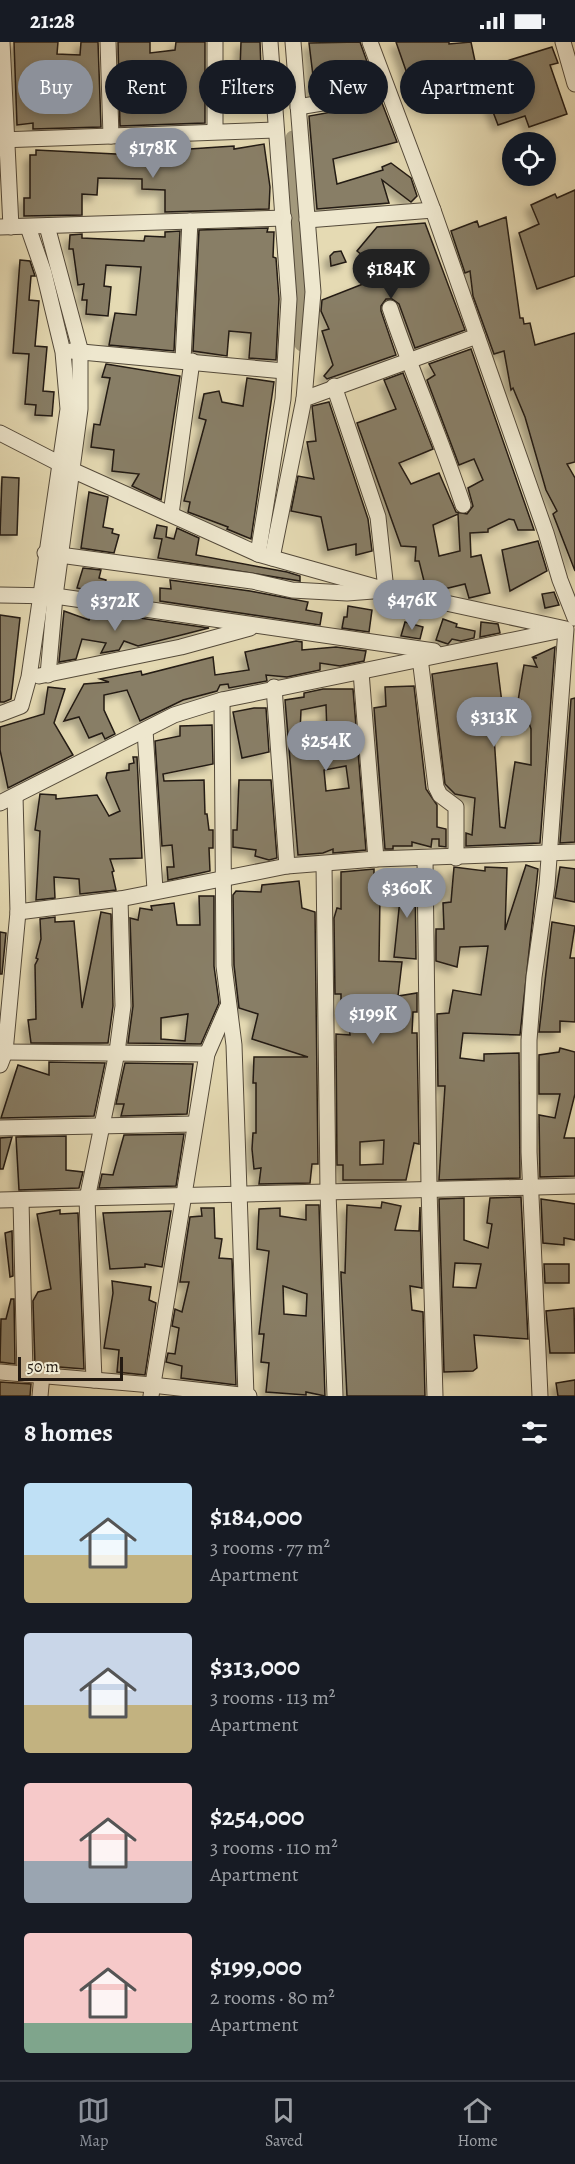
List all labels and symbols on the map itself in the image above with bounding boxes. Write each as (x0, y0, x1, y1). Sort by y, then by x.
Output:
pin: $178K (111, 128, 195, 179)
pin: $184K (349, 249, 433, 300)
pin: $476K (370, 580, 454, 631)
pin: $372K (73, 581, 157, 632)
pin: $313K (452, 697, 536, 748)
pin: $254K (284, 721, 368, 772)
pin: $360K (365, 868, 449, 919)
pin: $199K (331, 994, 415, 1045)
scale bar (18, 1354, 123, 1382)

